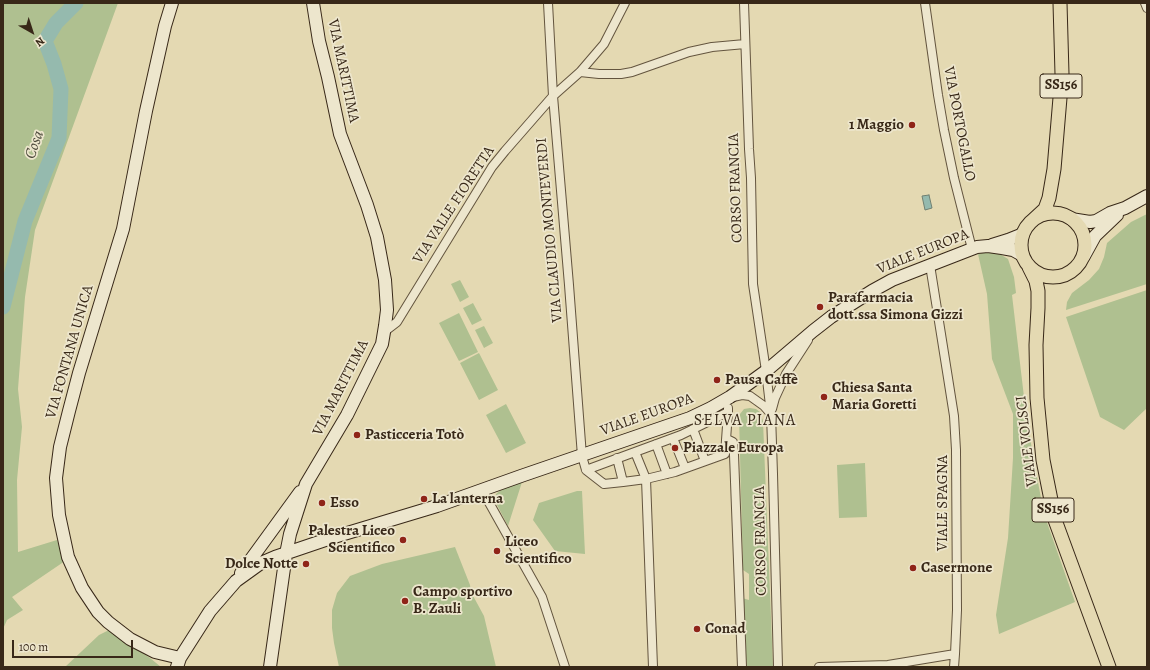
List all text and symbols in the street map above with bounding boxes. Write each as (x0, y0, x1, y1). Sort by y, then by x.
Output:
north arrow (12, 12, 52, 52)
street label: VIA MARITTIMA (323, 18, 363, 124)
text: N (32, 33, 48, 50)
street label: VIA PORTOGALLO (939, 65, 979, 183)
road number: SS156 (1040, 74, 1082, 98)
place label: 1 Maggio (849, 116, 904, 134)
marker: 1 Maggio (907, 120, 917, 130)
water label: Cosa (21, 128, 49, 162)
street label: CORSO FRANCIA (725, 133, 747, 243)
street label: VIA CLAUDIO MONTEVERDI (533, 137, 567, 323)
street label: VIA VALLE FIORETTA (409, 143, 499, 267)
street label: VIALE EUROPA (874, 225, 972, 279)
street label: VIA FONTANA UNICA (42, 283, 98, 421)
place label: Parafarmacia dott.ssa Simona Gizzi (828, 289, 963, 324)
marker: Parafarmacia dott.ssa Simona Gizzi (815, 302, 825, 312)
street label: VIA MARITTIMA (309, 337, 373, 439)
place label: Pausa Caffè (725, 371, 798, 389)
marker: Pausa Caffè (712, 375, 722, 385)
place label: Chiesa Santa Maria Goretti (832, 379, 917, 414)
street label: VIALE EUROPA (598, 390, 696, 440)
marker: Chiesa Santa Maria Goretti (819, 392, 829, 402)
street label: VIALE VOLSCI (1012, 394, 1042, 488)
district label: SELVA PIANA (694, 411, 796, 431)
place label: Pasticceria Totò (365, 426, 464, 444)
marker: Pasticceria Totò (352, 430, 362, 440)
place label: Piazzale Europa (683, 439, 784, 457)
marker: Piazzale Europa (670, 443, 680, 453)
street label: VIALE SPAGNA (934, 455, 952, 551)
street label: CORSO FRANCIA (751, 486, 771, 596)
place label: La lanterna (432, 490, 503, 508)
place label: Esso (330, 494, 359, 512)
marker: La lanterna (419, 494, 429, 504)
marker: Esso (317, 498, 327, 508)
road number: SS156 (1032, 498, 1074, 522)
place label: Palestra Liceo Scientifico (308, 522, 395, 557)
place label: Liceo Scientifico (505, 533, 572, 568)
marker: Palestra Liceo Scientifico (398, 535, 408, 545)
marker: Liceo Scientifico (492, 546, 502, 556)
place label: Dolce Notte (225, 555, 298, 573)
marker: Dolce Notte (301, 559, 311, 569)
place label: Casermone (921, 559, 992, 577)
marker: Casermone (908, 563, 918, 573)
place label: Campo sportivo B. Zauli (413, 583, 512, 618)
marker: Campo sportivo B. Zauli (400, 596, 410, 606)
place label: Conad (705, 620, 745, 638)
marker: Conad (692, 624, 702, 634)
scale bar (14, 632, 135, 658)
text: 100 m (19, 639, 48, 655)

